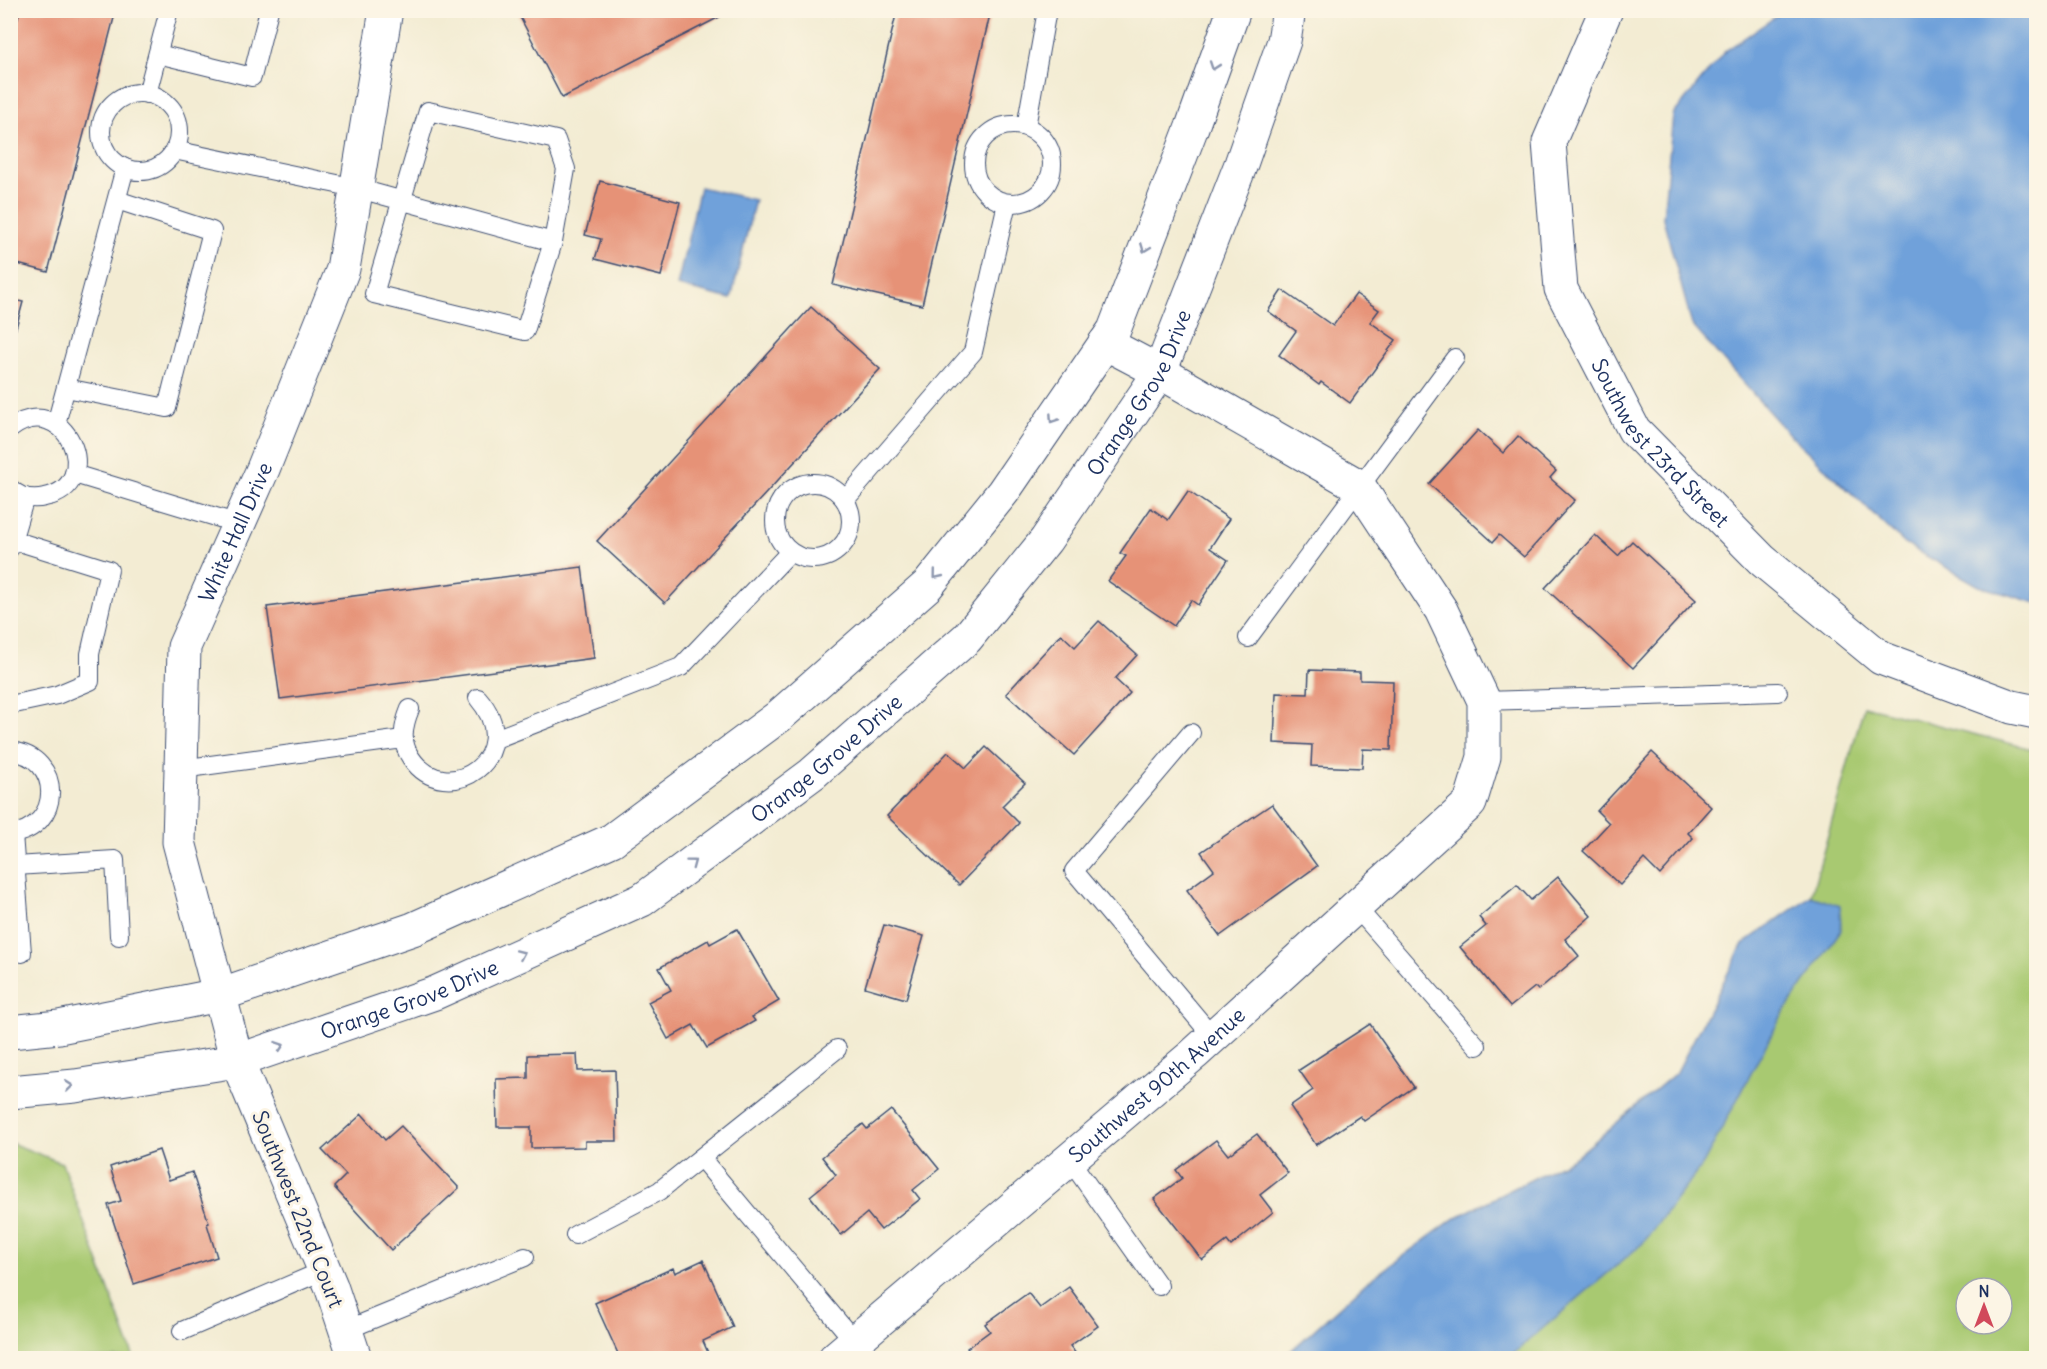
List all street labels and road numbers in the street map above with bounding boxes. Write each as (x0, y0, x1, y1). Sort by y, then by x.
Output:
street label: Orange Grove Drive (1080, 306, 1197, 481)
street label: Southwest 23rd Street (1586, 354, 1735, 533)
street label: White Hall Drive (192, 458, 278, 606)
street label: Orange Grove Drive (745, 688, 907, 828)
street label: Orange Grove Drive (316, 953, 502, 1045)
street label: Southwest 90th Avenue (1063, 1001, 1250, 1168)
street label: Southwest 22nd Court (246, 1107, 350, 1311)

